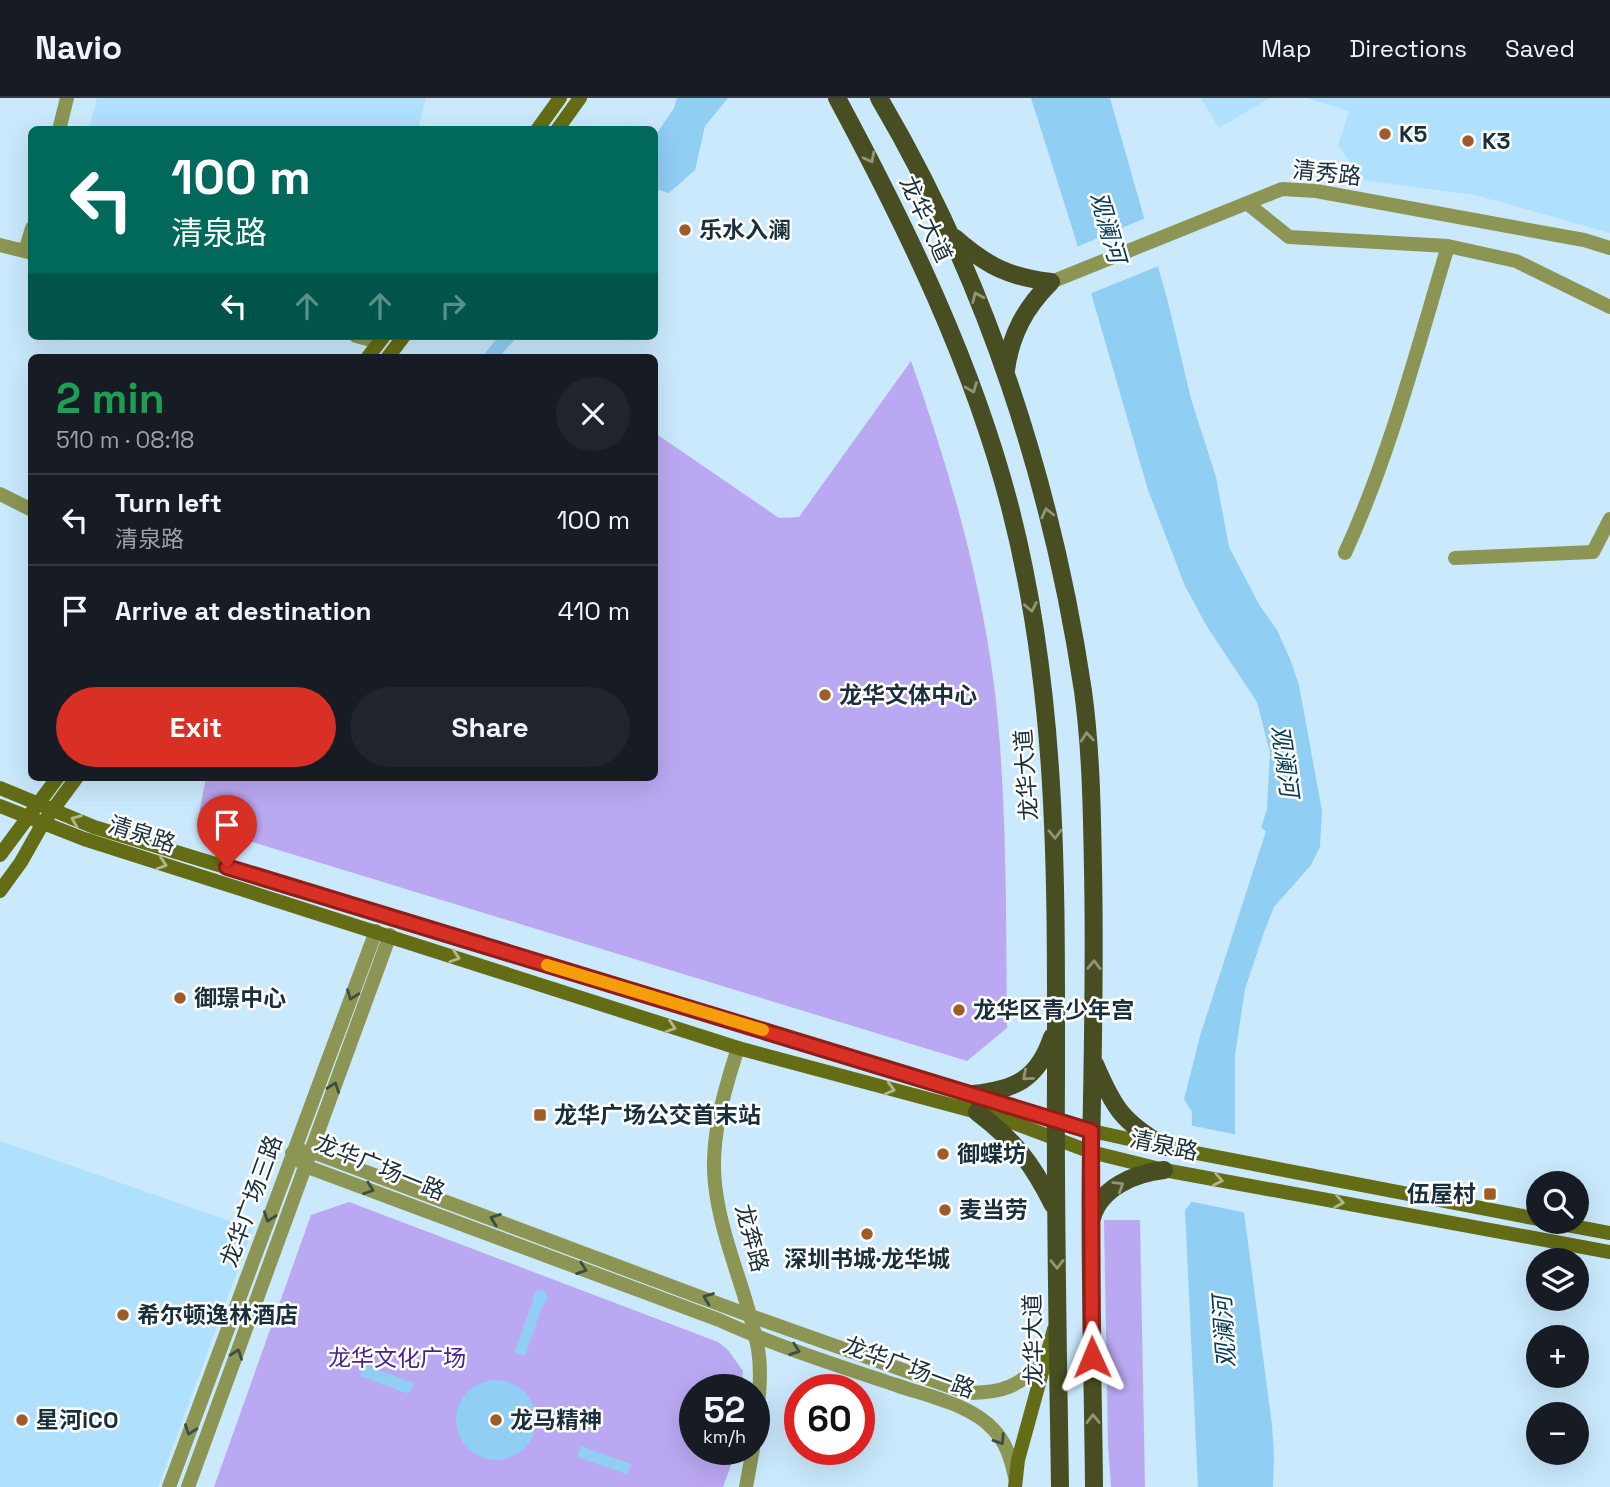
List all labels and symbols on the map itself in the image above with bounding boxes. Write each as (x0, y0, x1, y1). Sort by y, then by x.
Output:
place label: K5 (1399, 119, 1427, 149)
marker: K5 (1377, 126, 1393, 142)
place label: K3 (1482, 126, 1510, 156)
marker: K3 (1460, 133, 1476, 149)
one-way arrow (861, 151, 875, 163)
street label: 清秀路 (1291, 154, 1363, 192)
street label: 龙华大道 (893, 171, 959, 267)
water label: 观澜河 (1083, 188, 1134, 270)
place label: 乐水入澜 (699, 215, 791, 245)
marker: 乐水入澜 (677, 222, 693, 238)
one-way arrow (972, 292, 986, 304)
one-way arrow (963, 382, 977, 394)
one-way arrow (1041, 508, 1055, 520)
one-way arrow (1023, 601, 1038, 613)
place label: 龙华文体中心 (839, 680, 977, 710)
marker: 龙华文体中心 (817, 687, 833, 703)
water label: 观澜河 (1265, 723, 1306, 803)
street label: 龙华大道 (1008, 728, 1044, 822)
one-way arrow (1080, 731, 1095, 742)
pin (197, 795, 257, 867)
street label: 清泉路 (105, 809, 179, 859)
one-way arrow (71, 814, 84, 828)
one-way arrow (1047, 829, 1063, 839)
one-way arrow (155, 856, 167, 871)
one-way arrow (449, 948, 461, 963)
one-way arrow (1087, 959, 1102, 970)
place label: 御璟中心 (194, 983, 286, 1013)
one-way arrow (346, 989, 360, 1001)
marker: 御璟中心 (172, 990, 188, 1006)
place label: 龙华区青少年宫 (973, 995, 1134, 1025)
marker: 龙华区青少年宫 (951, 1002, 967, 1018)
one-way arrow (665, 1019, 677, 1033)
one-way arrow (1022, 1068, 1035, 1080)
one-way arrow (884, 1081, 896, 1095)
one-way arrow (326, 1082, 340, 1094)
place label: 龙华广场公交首末站 (554, 1100, 761, 1130)
marker: 龙华广场公交首末站 (532, 1107, 548, 1123)
street label: 清泉路 (1127, 1123, 1201, 1167)
street label: 龙华广场一路 (310, 1127, 450, 1207)
street label: 龙华广场三路 (213, 1131, 289, 1271)
place label: 御蝶坊 (957, 1139, 1026, 1169)
marker: 御蝶坊 (935, 1146, 951, 1162)
one-way arrow (1212, 1171, 1224, 1186)
place label: 伍屋村 (1407, 1179, 1476, 1209)
one-way arrow (363, 1181, 375, 1195)
one-way arrow (1112, 1181, 1125, 1194)
marker: 伍屋村 (1482, 1186, 1498, 1202)
one-way arrow (1333, 1194, 1345, 1209)
place label: 麦当劳 (959, 1195, 1028, 1225)
street label: 龙奔路 (729, 1201, 775, 1275)
marker: 麦当劳 (937, 1202, 953, 1218)
one-way arrow (264, 1211, 278, 1223)
one-way arrow (489, 1213, 501, 1227)
marker: 深圳书城·龙华城 (859, 1226, 875, 1242)
place label: 深圳书城·龙华城 (784, 1244, 950, 1274)
one-way arrow (1049, 1259, 1065, 1270)
one-way arrow (576, 1261, 588, 1275)
water label: 观澜河 (1206, 1291, 1242, 1369)
one-way arrow (703, 1293, 715, 1307)
street label: 龙华大道 (1017, 1294, 1049, 1386)
place label: 希尔顿逸林酒店 (137, 1300, 298, 1330)
marker: 希尔顿逸林酒店 (115, 1307, 131, 1323)
position arrow (1055, 1320, 1129, 1394)
street label: 龙华广场一路 (839, 1329, 979, 1405)
one-way arrow (788, 1342, 800, 1356)
park label: 龙华文化广场 (328, 1343, 466, 1373)
one-way arrow (228, 1348, 242, 1360)
speed limit sign: 60 (784, 1374, 875, 1465)
place label: 星河iCO (36, 1405, 118, 1435)
place label: 龙马精神 (510, 1405, 602, 1435)
marker: 星河iCO (14, 1412, 30, 1428)
marker: 龙马精神 (488, 1412, 504, 1428)
one-way arrow (1085, 1413, 1101, 1424)
one-way arrow (184, 1424, 198, 1436)
one-way arrow (992, 1432, 1005, 1445)

